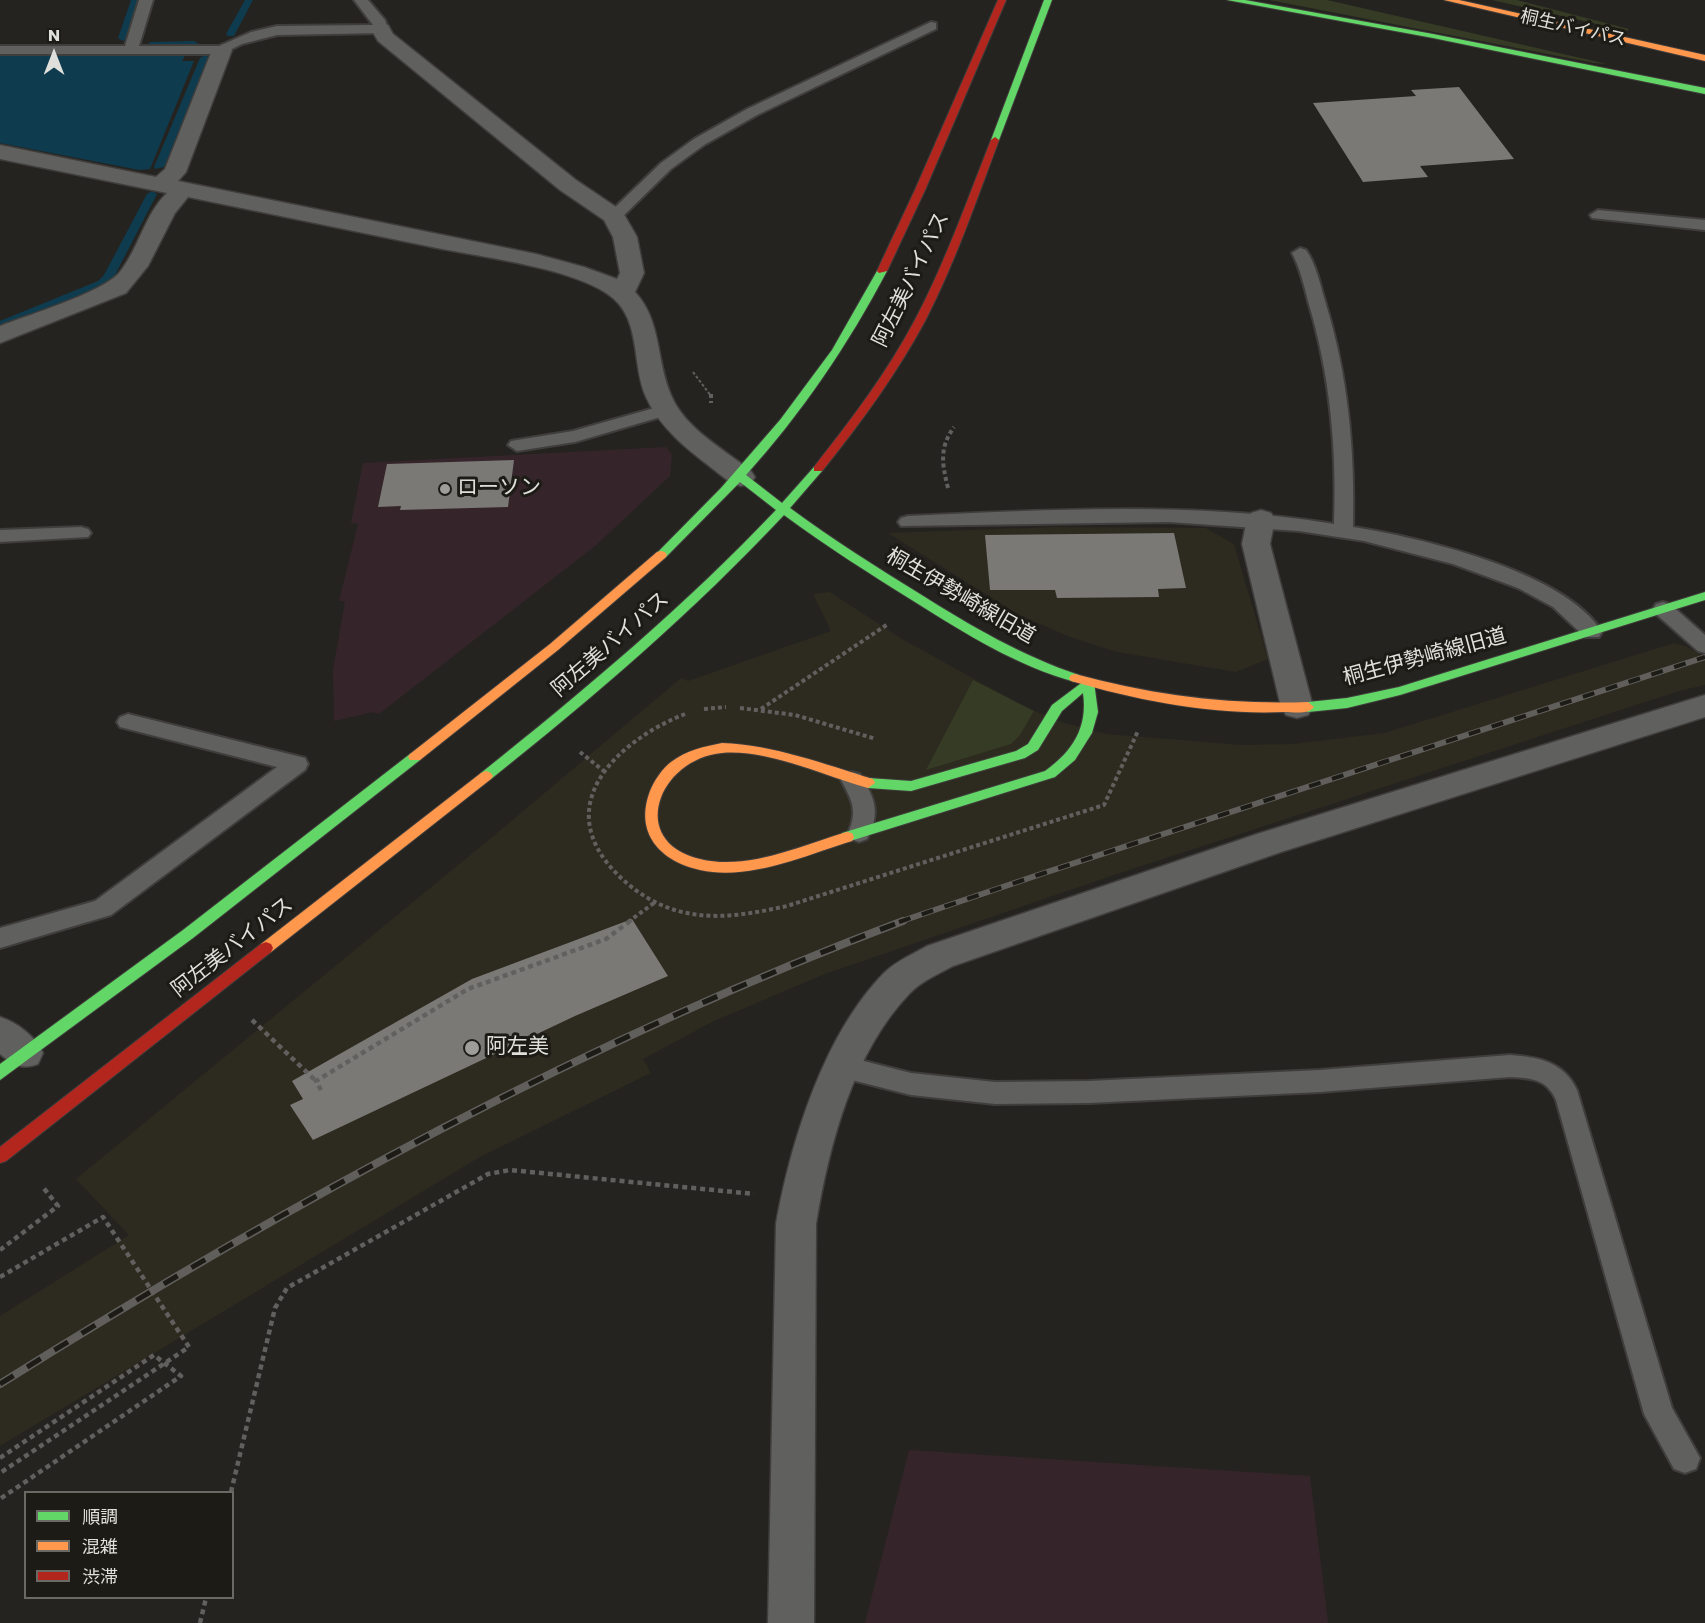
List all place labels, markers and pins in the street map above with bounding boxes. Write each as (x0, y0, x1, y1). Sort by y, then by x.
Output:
place label: ローソン (457, 476, 541, 502)
marker: ローソン (438, 482, 452, 496)
place label: 阿左美 (486, 1035, 549, 1061)
marker: 阿左美 (463, 1039, 481, 1057)

